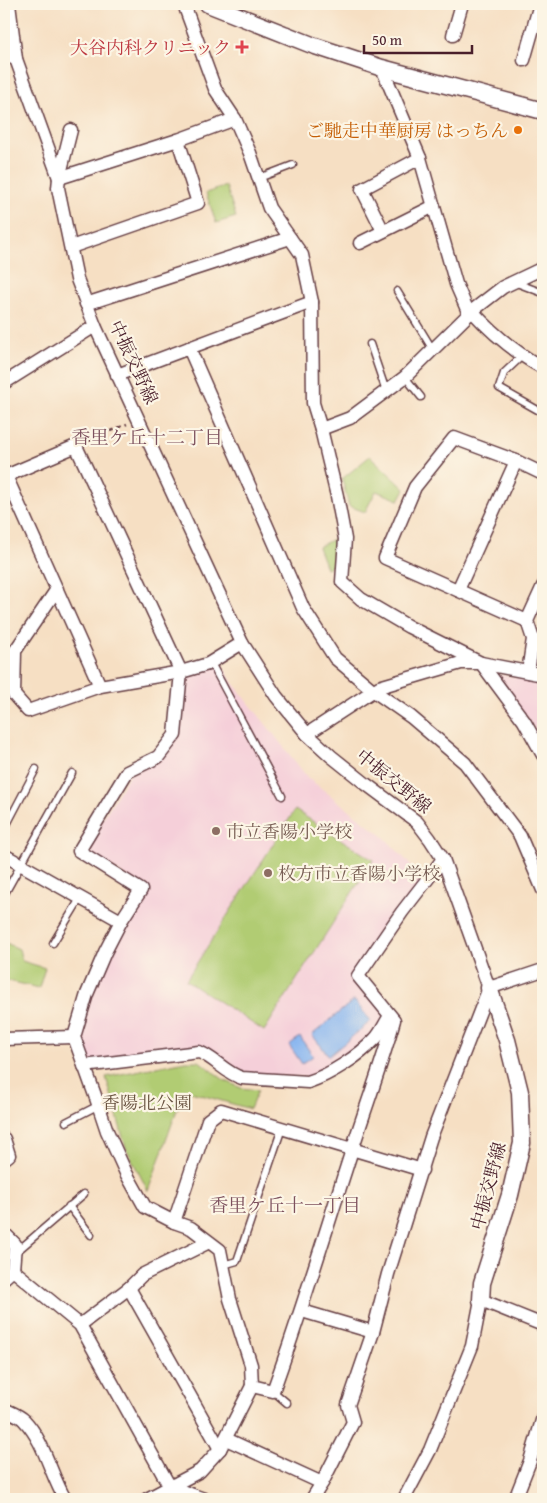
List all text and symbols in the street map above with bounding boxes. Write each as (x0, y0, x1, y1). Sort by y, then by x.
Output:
scale bar (364, 22, 472, 54)
text: 50 m (372, 29, 403, 50)
place label: 大谷内科クリニック (70, 34, 231, 61)
marker: 大谷内科クリニック (235, 40, 249, 54)
place label: ご馳走中華厨房 はっちん (306, 117, 508, 144)
marker: ご馳走中華厨房 はっちん (512, 124, 524, 136)
street label: 中振交野線 (103, 316, 165, 408)
district label: 香里ケ丘十二丁目 (71, 423, 223, 451)
street label: 中振交野線 (351, 742, 437, 820)
place label: 市立香陽小学校 (226, 818, 352, 845)
marker: 市立香陽小学校 (210, 825, 222, 837)
place label: 枚方市立香陽小学校 (278, 860, 440, 887)
marker: 枚方市立香陽小学校 (262, 867, 274, 879)
park label: 香陽北公園 (102, 1089, 192, 1116)
street label: 中振交野線 (463, 1139, 513, 1233)
district label: 香里ケ丘十一丁目 (209, 1191, 361, 1219)

